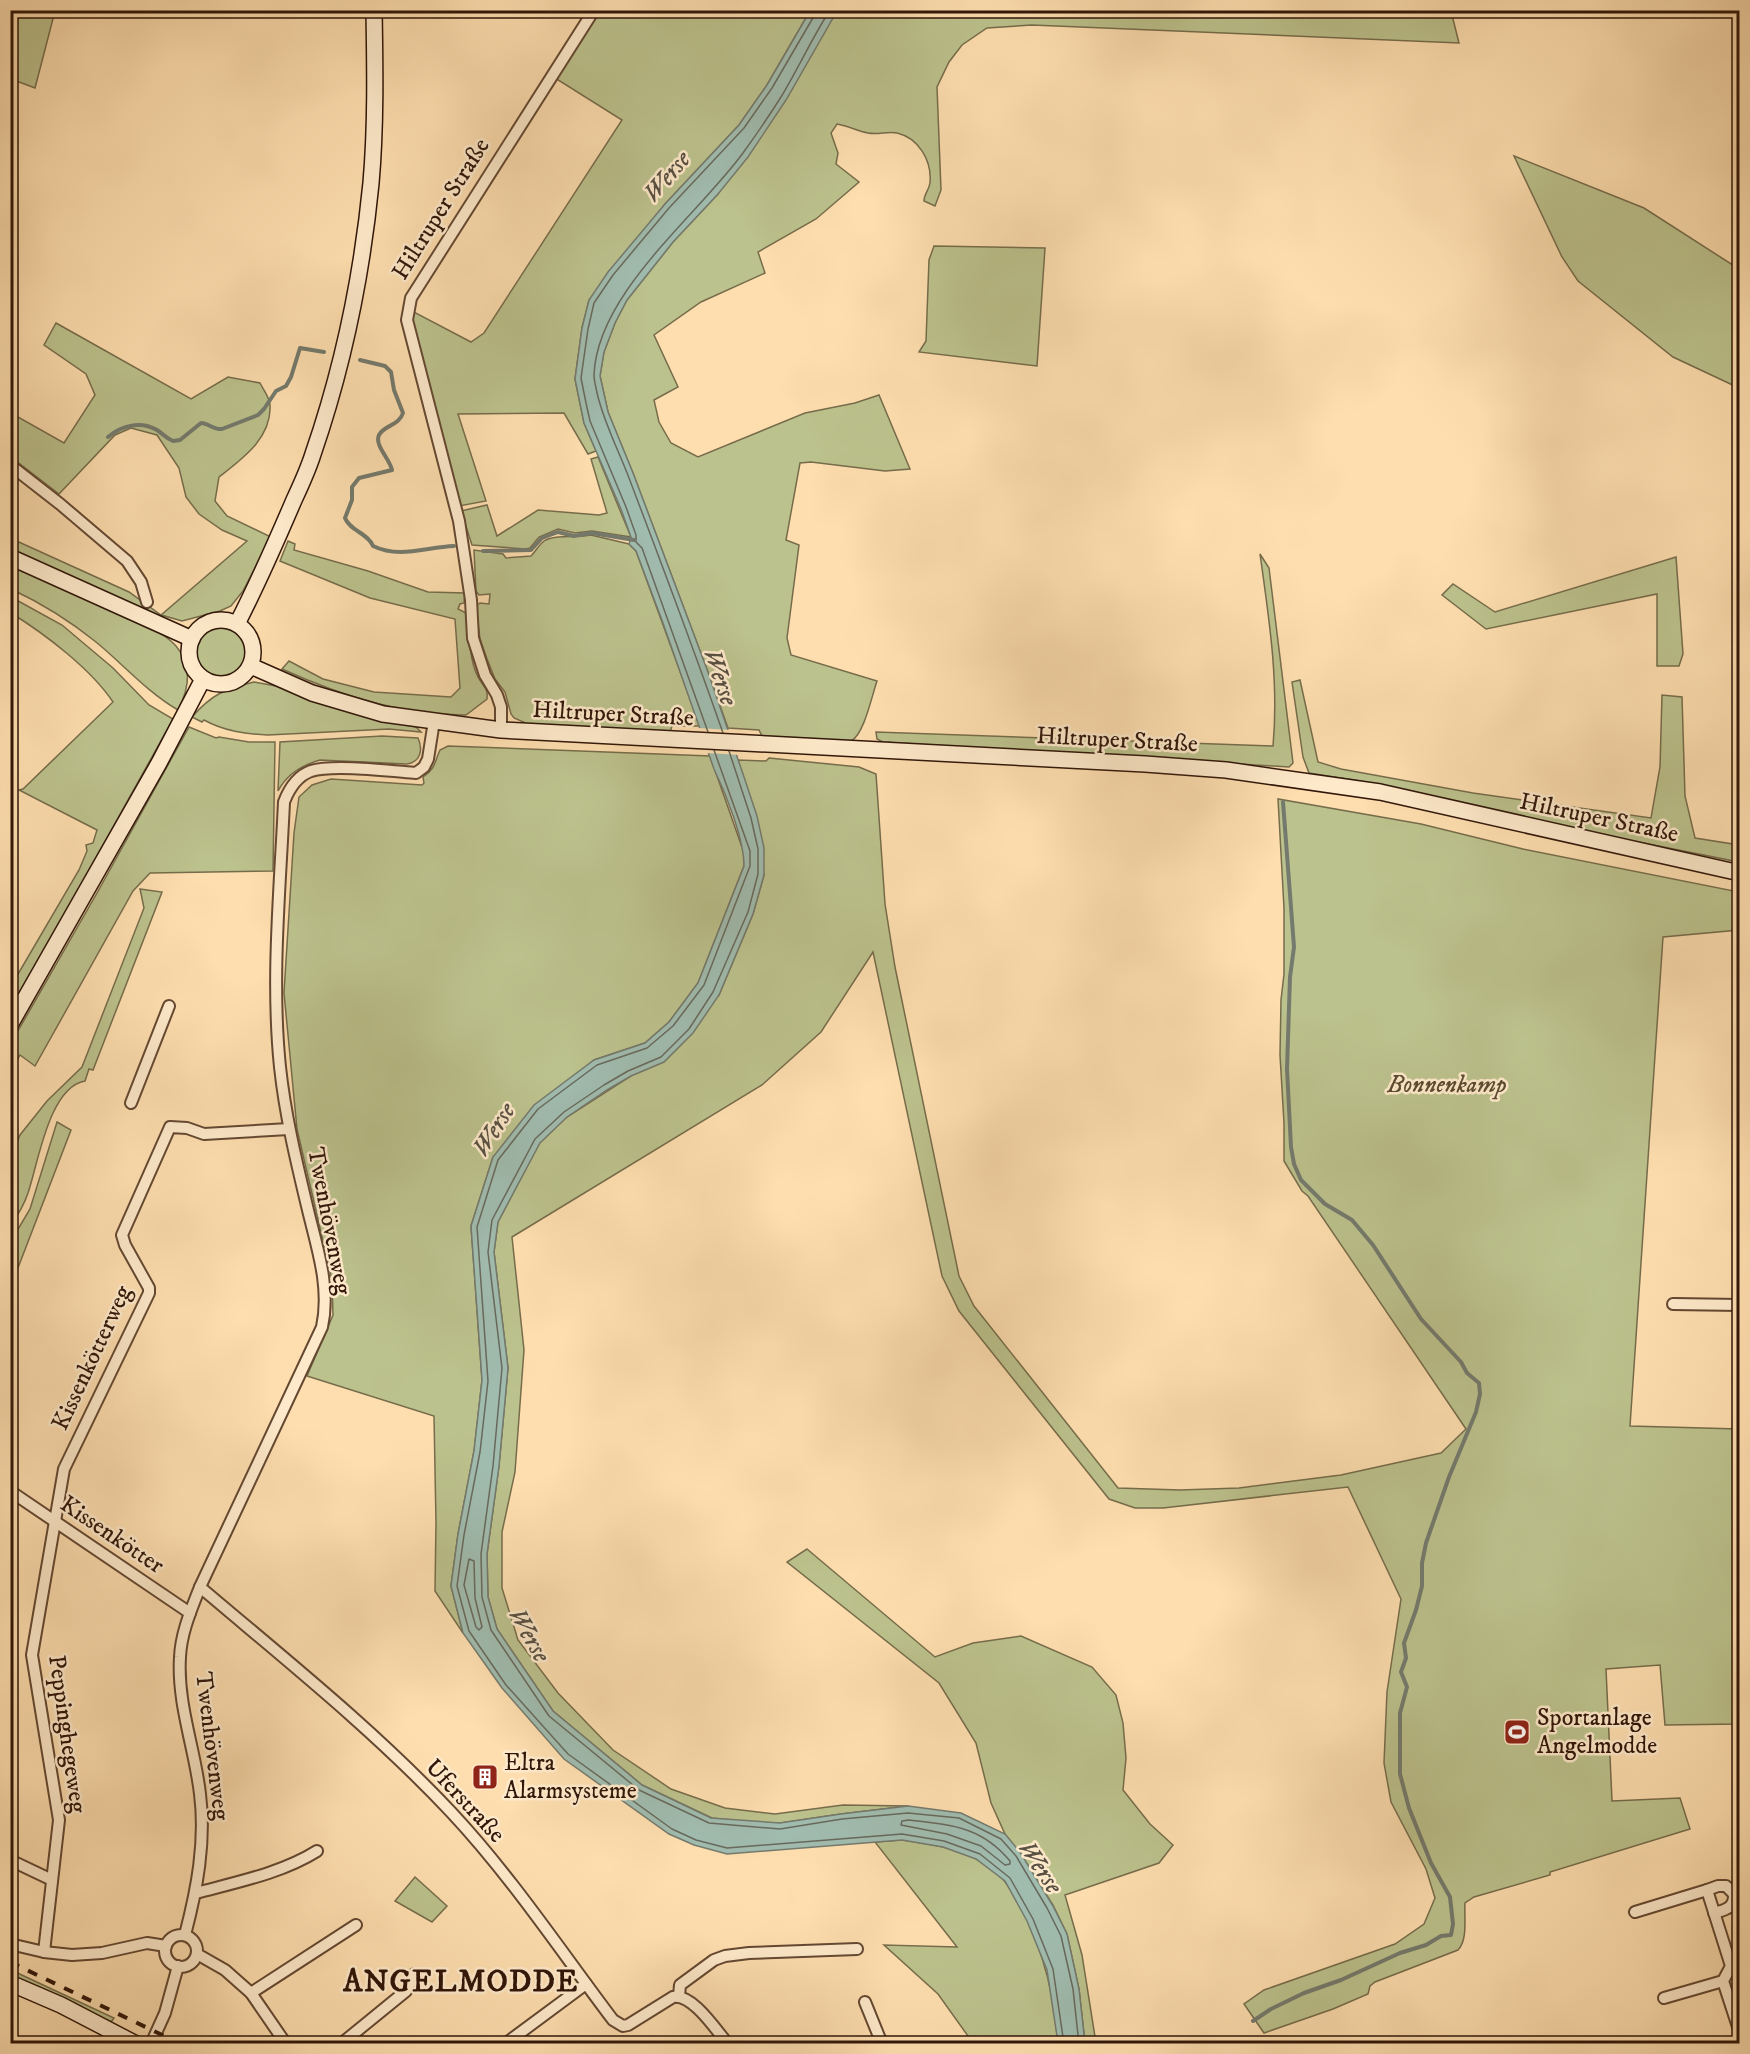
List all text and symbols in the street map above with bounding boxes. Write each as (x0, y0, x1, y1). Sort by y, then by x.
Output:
street label: Hiltruper Straße (385, 132, 497, 285)
water label: Werse (636, 143, 699, 210)
water label: Werse (695, 644, 745, 711)
street label: Hiltruper Straße (532, 695, 695, 733)
street label: Hiltruper Straße (1036, 721, 1199, 759)
street label: Hiltruper Straße (1517, 787, 1681, 849)
park label: Bonnenkamp (1386, 1070, 1507, 1100)
water label: Werse (465, 1096, 524, 1163)
street label: Twenhövenweg (300, 1145, 358, 1297)
street label: Kissenkötterweg (45, 1281, 139, 1435)
street label: Kissenkötter (54, 1489, 170, 1581)
water label: Werse (500, 1602, 558, 1669)
street label: Peppinghegeweg (41, 1653, 93, 1815)
street label: Twenhövenweg (188, 1670, 236, 1822)
place label: Sportanlage Angelmodde (1537, 1703, 1657, 1761)
sports icon: Sportanlage Angelmodde (1502, 1717, 1532, 1747)
place label: Eltra Alarmsysteme (504, 1748, 637, 1806)
street label: Uferstraße (419, 1753, 511, 1849)
building icon: Eltra Alarmsysteme (470, 1762, 500, 1792)
water label: Werse (1010, 1834, 1071, 1901)
district label: ANGELMODDE (342, 1964, 579, 2001)

